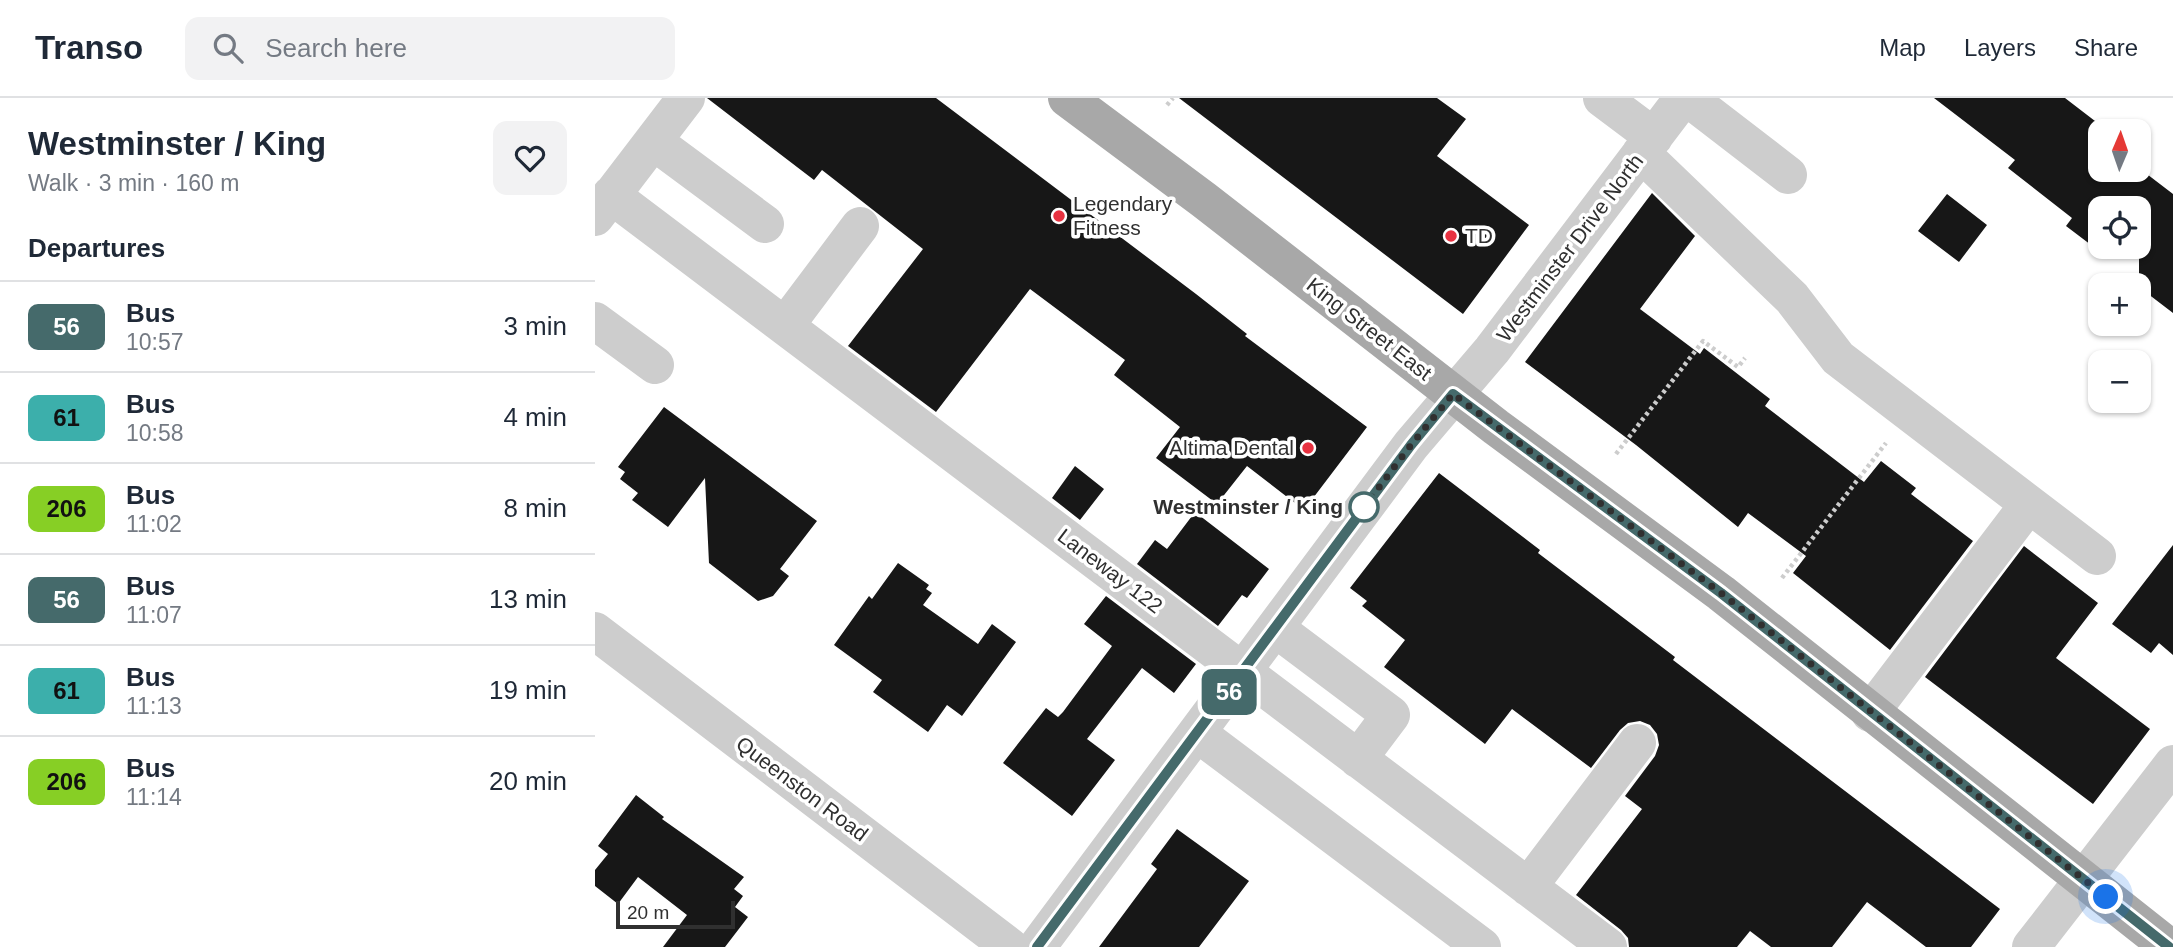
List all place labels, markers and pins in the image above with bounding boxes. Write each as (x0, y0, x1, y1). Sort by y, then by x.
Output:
place label: Legendary Fitness (1073, 192, 1173, 239)
marker: Legendary Fitness (1051, 208, 1067, 224)
place label: TD (1465, 224, 1493, 247)
marker: TD (1443, 228, 1459, 244)
place label: Altima Dental (1169, 436, 1294, 459)
marker: Altima Dental (1300, 440, 1316, 456)
marker: Westminster / King (1349, 492, 1379, 522)
place label: Westminster / King (1153, 495, 1343, 518)

